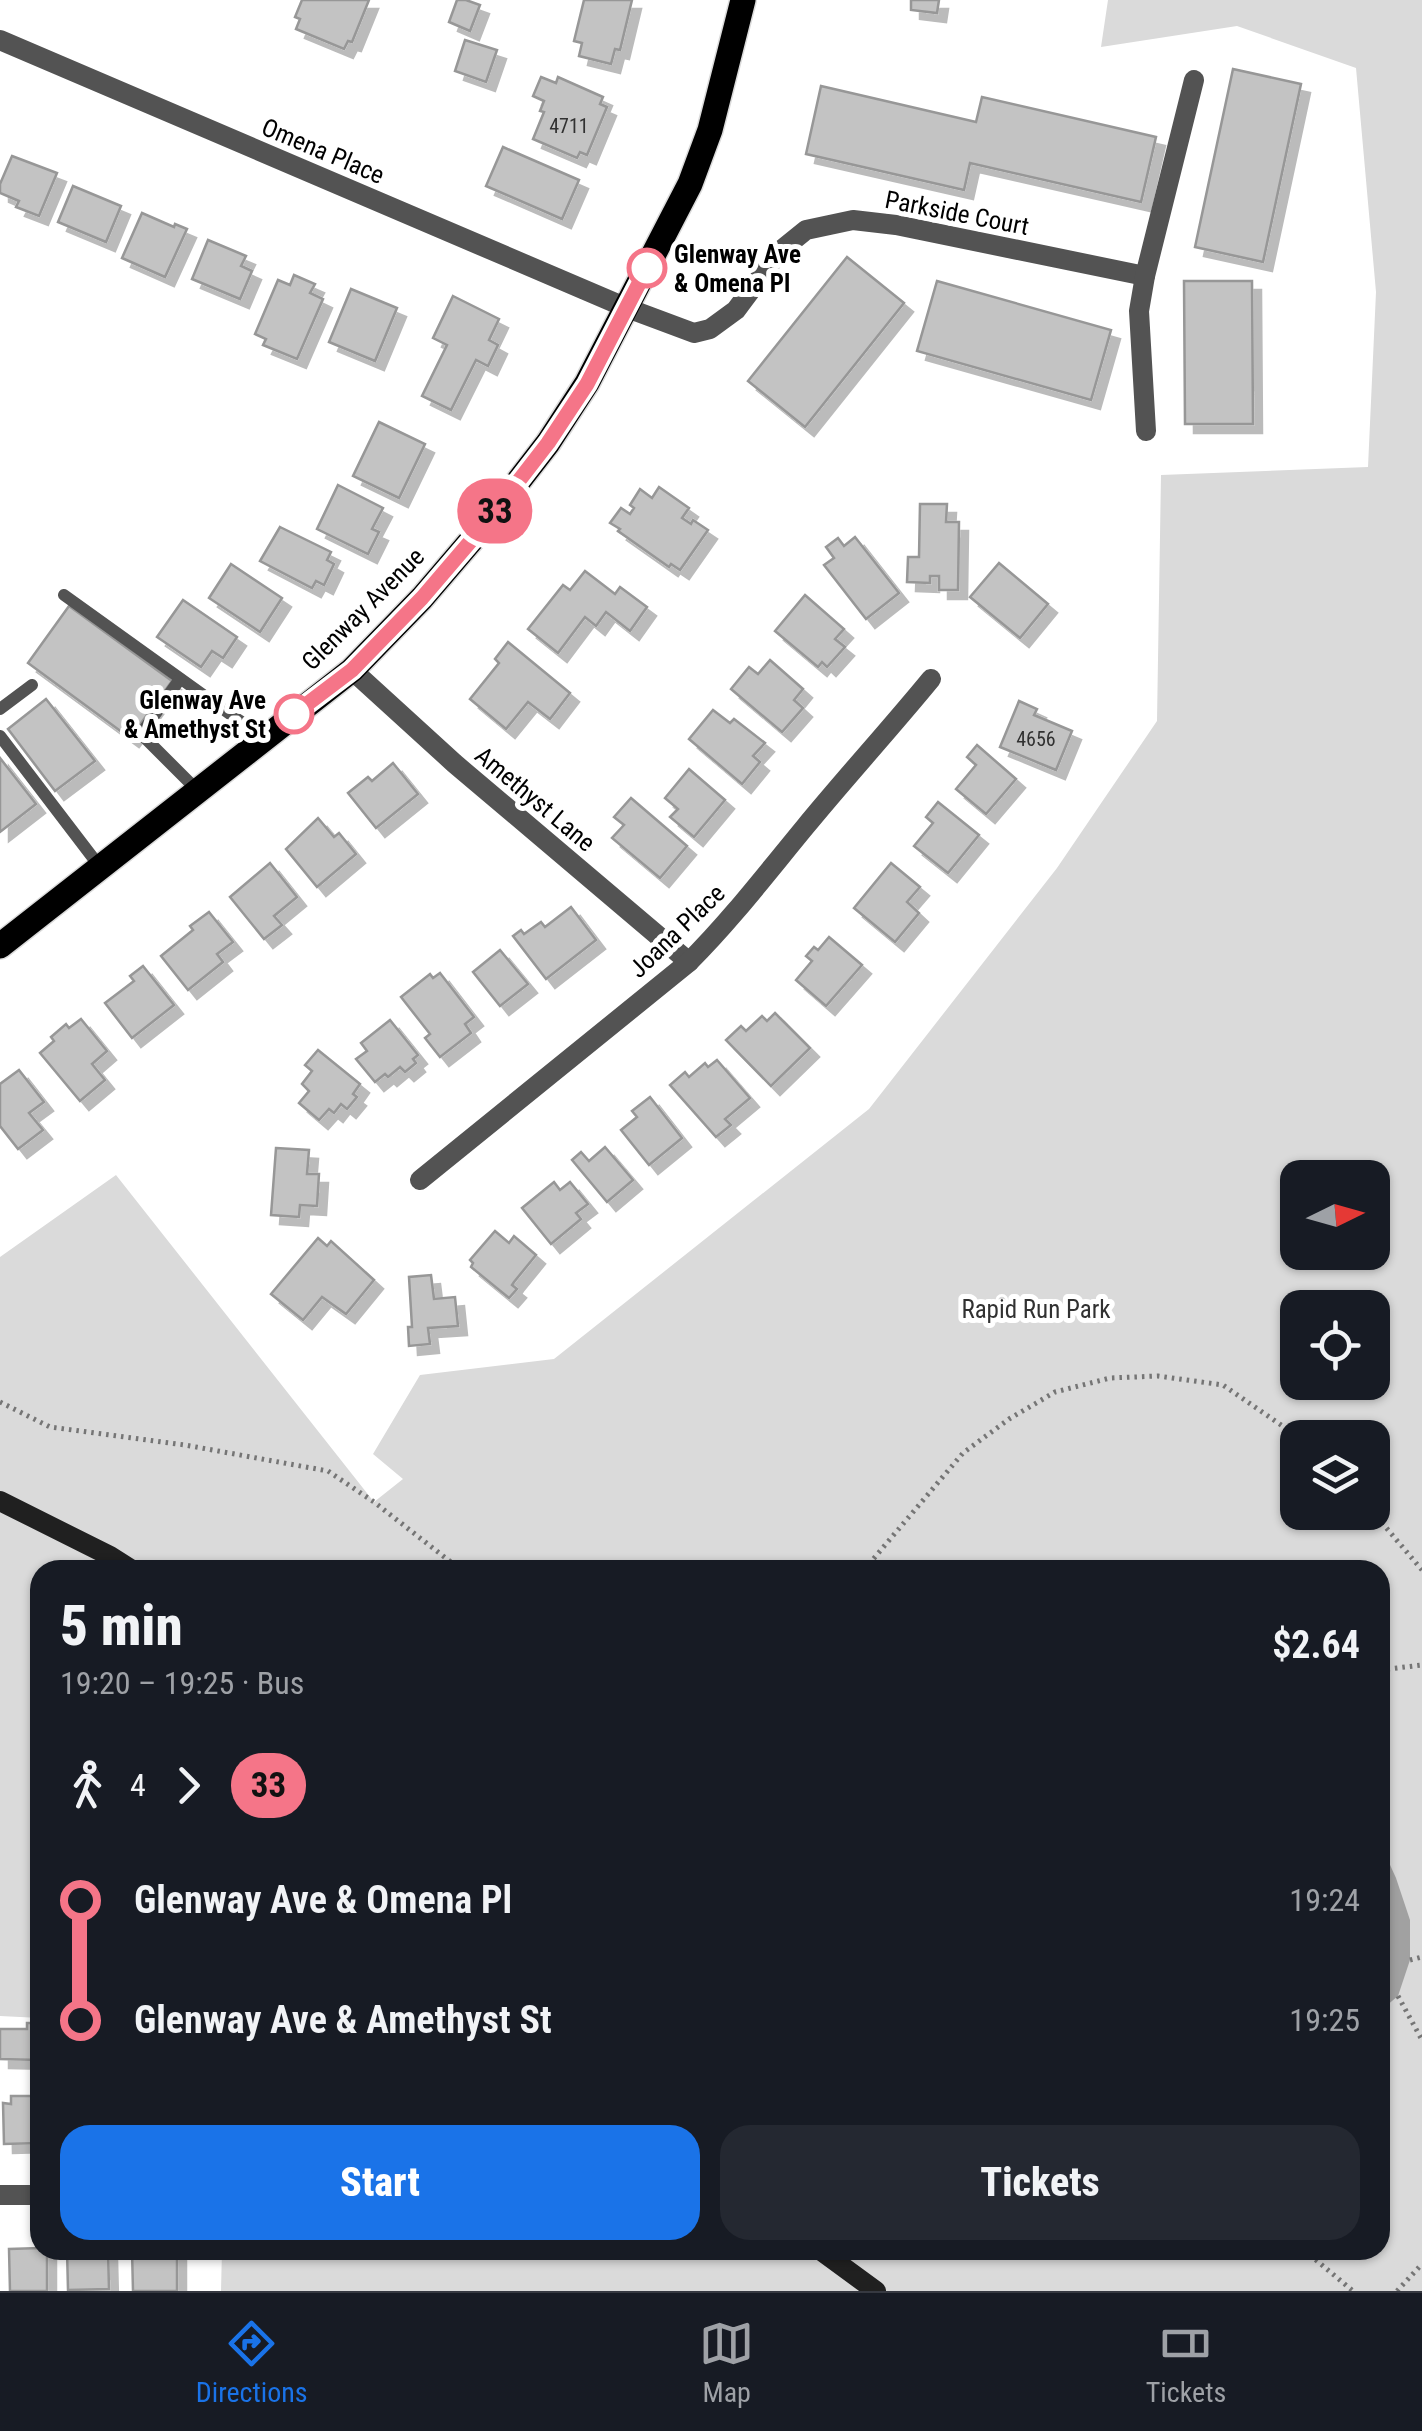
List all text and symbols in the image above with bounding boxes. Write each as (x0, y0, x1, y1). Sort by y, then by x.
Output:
street label: Omena Place (257, 112, 389, 190)
house number: 4711 (549, 114, 589, 138)
street label: Parkside Court (883, 185, 1031, 241)
place label: Glenway Ave & Omena Pl (674, 240, 801, 298)
marker: Glenway Ave & Omena Pl (628, 249, 666, 287)
line badge: 33 (450, 478, 540, 544)
text: 33 (477, 491, 513, 532)
street label: Glenway Avenue (296, 542, 430, 676)
place label: Glenway Ave & Amethyst St (124, 686, 266, 744)
marker: Glenway Ave & Amethyst St (275, 695, 313, 733)
house number: 4656 (1016, 727, 1056, 751)
street label: Amethyst Lane (469, 741, 601, 857)
street label: Joana Place (623, 878, 731, 984)
north arrow (1280, 1160, 1390, 1270)
map controls (1280, 1160, 1390, 1530)
button: locate (1280, 1290, 1390, 1400)
park label: Rapid Run Park (961, 1295, 1111, 1324)
button: layers (1280, 1420, 1390, 1530)
text: 5 min (60, 1594, 183, 1658)
text: $2.64 (1272, 1623, 1360, 1667)
text: 19:20 – 19:25 · Bus (60, 1664, 304, 1702)
icon: walk (60, 1758, 115, 1813)
icon: forward (161, 1758, 216, 1813)
text: 33 (251, 1765, 286, 1806)
text: 4 (130, 1766, 146, 1804)
text: Glenway Ave & Omena Pl (134, 1878, 512, 1922)
text: 19:24 (1289, 1881, 1360, 1919)
text: Glenway Ave & Amethyst St (134, 1998, 552, 2042)
text: 19:25 (1289, 2001, 1360, 2039)
button: Start (60, 2125, 700, 2240)
button: Tickets (720, 2125, 1360, 2240)
tab: Directions (196, 2316, 308, 2409)
tab: Map (699, 2316, 754, 2409)
tab: Tickets (1146, 2316, 1226, 2409)

